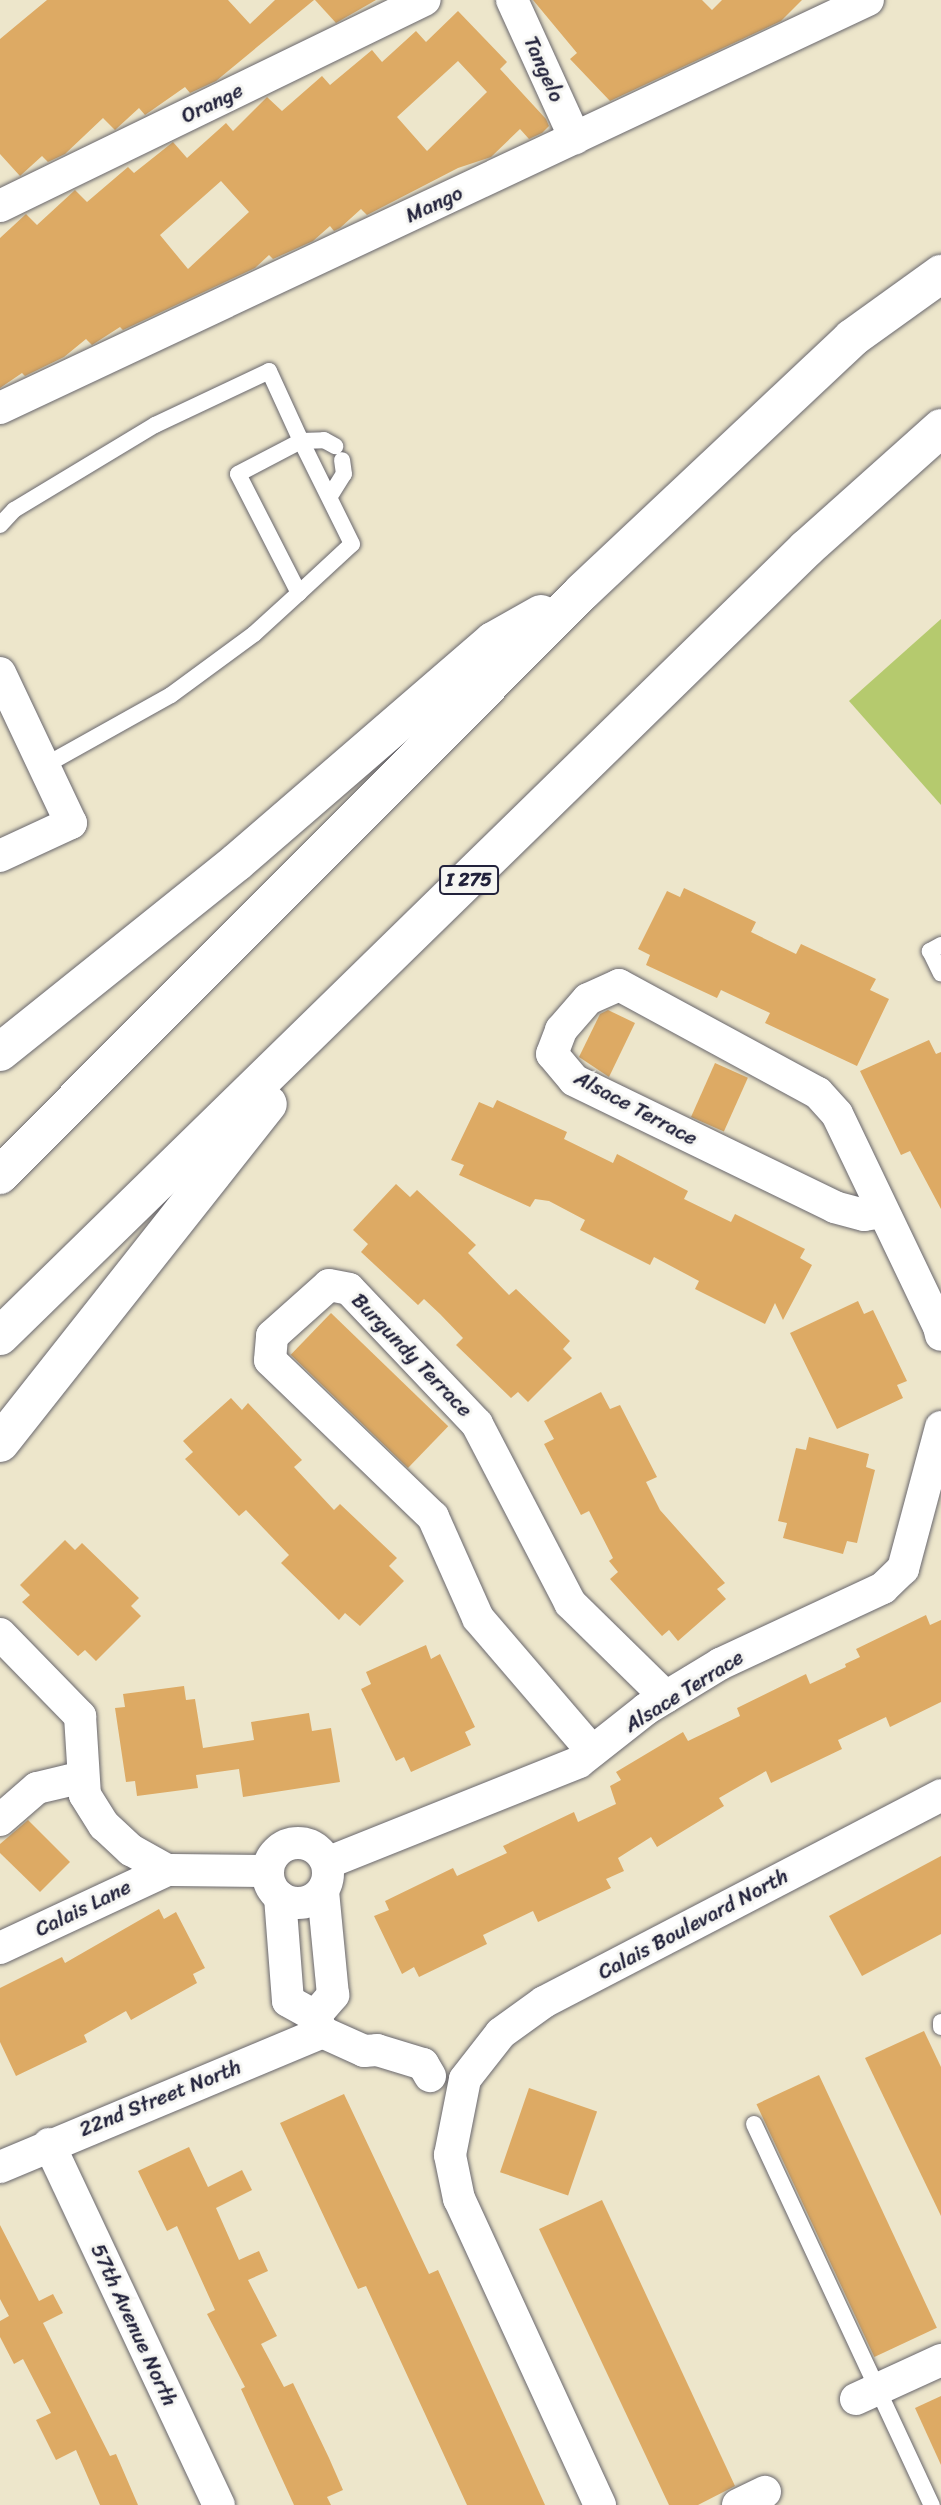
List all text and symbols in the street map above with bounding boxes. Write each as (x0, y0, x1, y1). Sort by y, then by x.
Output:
street label: Tangelo (518, 32, 570, 106)
street label: Orange (177, 77, 247, 129)
street label: Mango (401, 180, 467, 228)
road number: I 275 (438, 864, 500, 895)
street label: Alsace Terrace (570, 1065, 702, 1151)
street label: Burgundy Terrace (346, 1288, 478, 1422)
street label: Alsace Terrace (620, 1644, 748, 1738)
street label: Calais Boulevard North (594, 1863, 792, 1985)
street label: Calais Lane (31, 1874, 135, 1942)
street label: 22nd Street North (75, 2054, 245, 2142)
street label: 57th Avenue North (85, 2239, 183, 2411)

